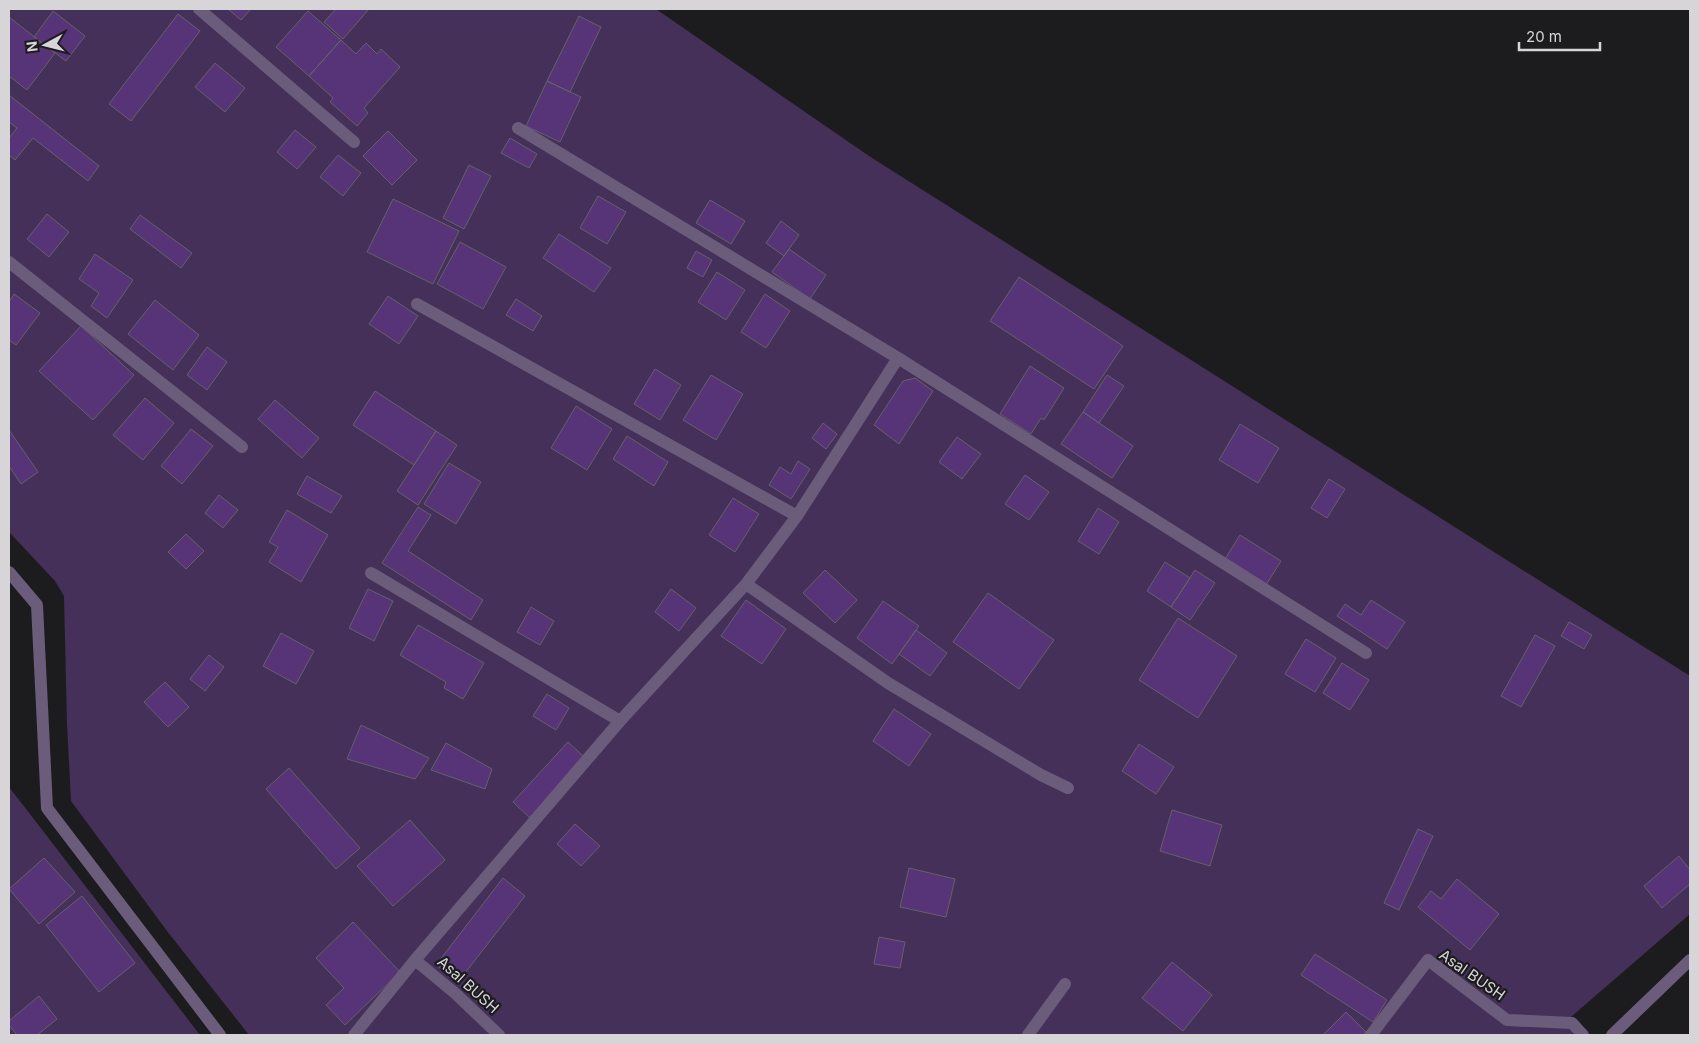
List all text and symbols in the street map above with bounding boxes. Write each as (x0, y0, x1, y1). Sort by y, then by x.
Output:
north arrow (20, 20, 70, 70)
scale bar (1519, 20, 1600, 52)
text: 20 m (1526, 27, 1562, 46)
text: N (23, 40, 41, 53)
street label: Asal BUSH (1436, 945, 1509, 1004)
street label: Asal BUSH (434, 952, 503, 1017)

